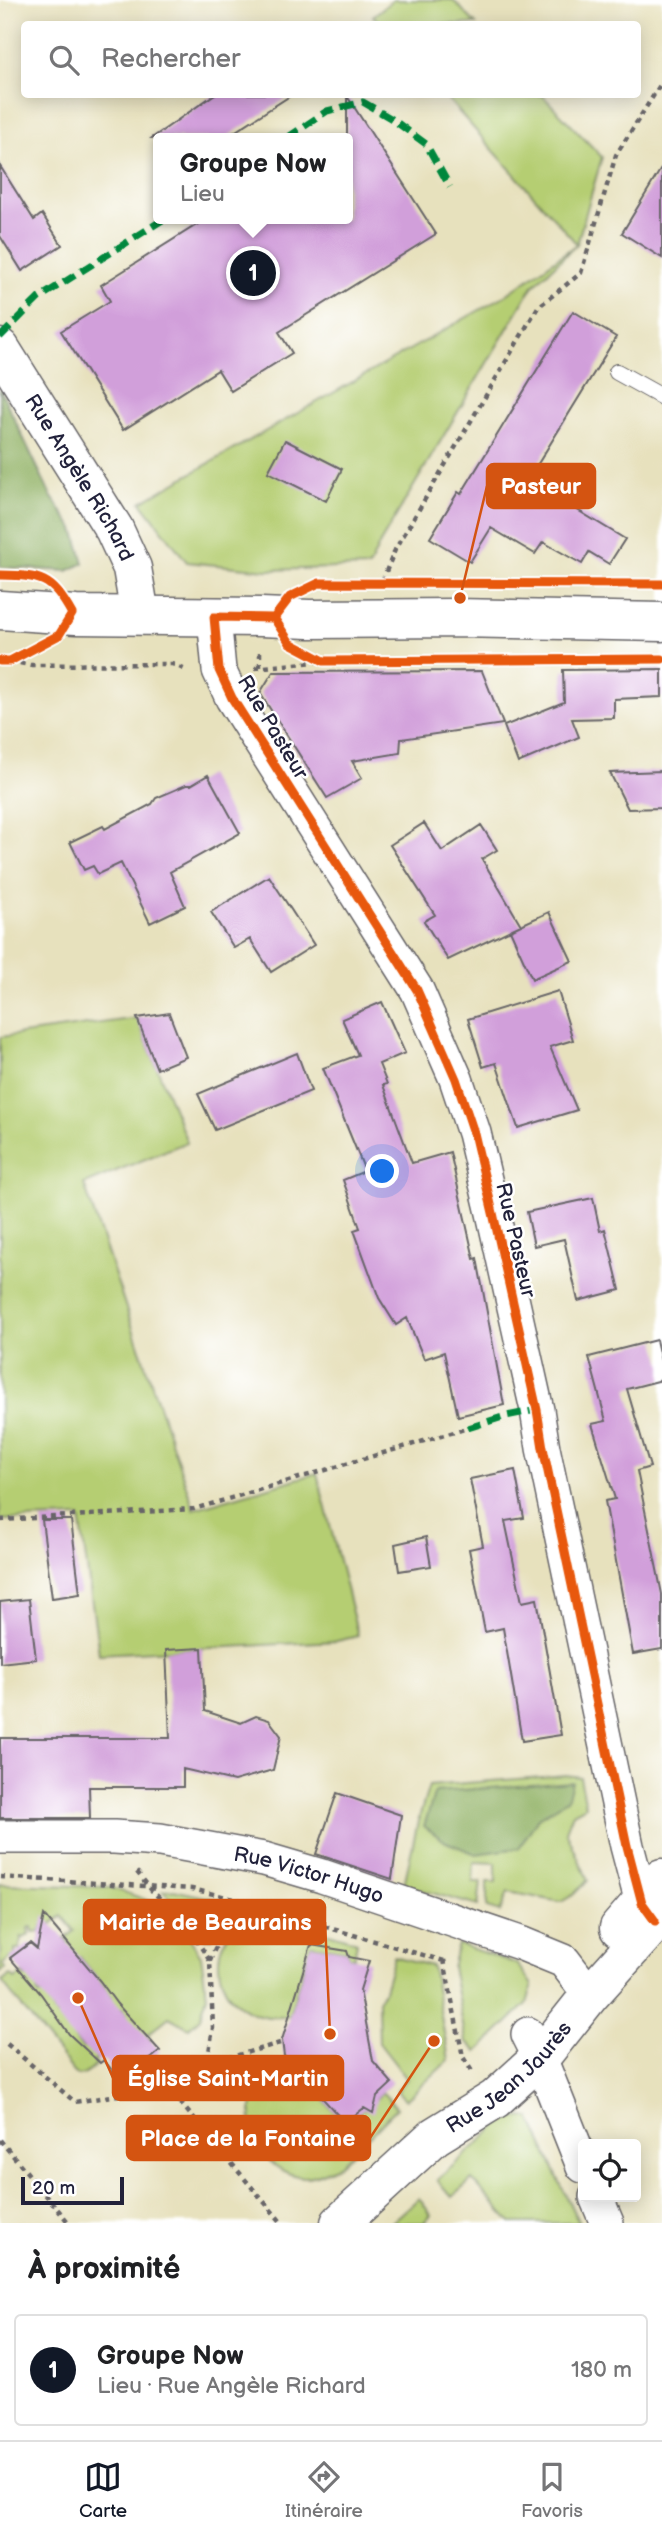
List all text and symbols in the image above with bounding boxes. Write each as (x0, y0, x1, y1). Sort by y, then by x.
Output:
search box (21, 21, 641, 98)
icon: search (45, 41, 83, 79)
text: Rechercher (101, 44, 240, 75)
popup (153, 133, 353, 224)
text: Groupe Now (180, 149, 326, 180)
text: Lieu (180, 180, 225, 208)
pin: 1 (230, 247, 276, 299)
street label: Rue Angèle Richard (19, 390, 139, 565)
callout: Pasteur (487, 464, 595, 508)
text: Pasteur (501, 473, 582, 501)
street label: Rue Pasteur (232, 671, 314, 784)
your location (365, 1154, 399, 1188)
street label: Rue Pasteur (490, 1180, 541, 1300)
street label: Rue Victor Hugo (232, 1842, 387, 1909)
callout: Mairie de Beaurains (84, 1900, 325, 1944)
text: Mairie de Beaurains (99, 1909, 311, 1937)
street label: Rue Jean Jaurès (442, 2016, 577, 2139)
callout: Église Saint-Martin (113, 2056, 343, 2100)
text: Église Saint-Martin (127, 2064, 329, 2093)
callout: Place de la Fontaine (127, 2116, 370, 2160)
text: Place de la Fontaine (141, 2125, 355, 2153)
map controls (578, 2139, 641, 2202)
button: locate (578, 2139, 641, 2202)
scale bar (21, 2174, 124, 2206)
text: 20 m (32, 2177, 75, 2200)
text: À proximité (28, 2251, 180, 2287)
text: Groupe Now (97, 2341, 244, 2372)
text: 1 (48, 2356, 58, 2384)
text: 180 m (571, 2356, 632, 2384)
text: Lieu · Rue Angèle Richard (97, 2372, 366, 2400)
tab: Carte (79, 2458, 127, 2523)
tab: Itinéraire (285, 2458, 363, 2523)
tab: Favoris (521, 2458, 583, 2523)

